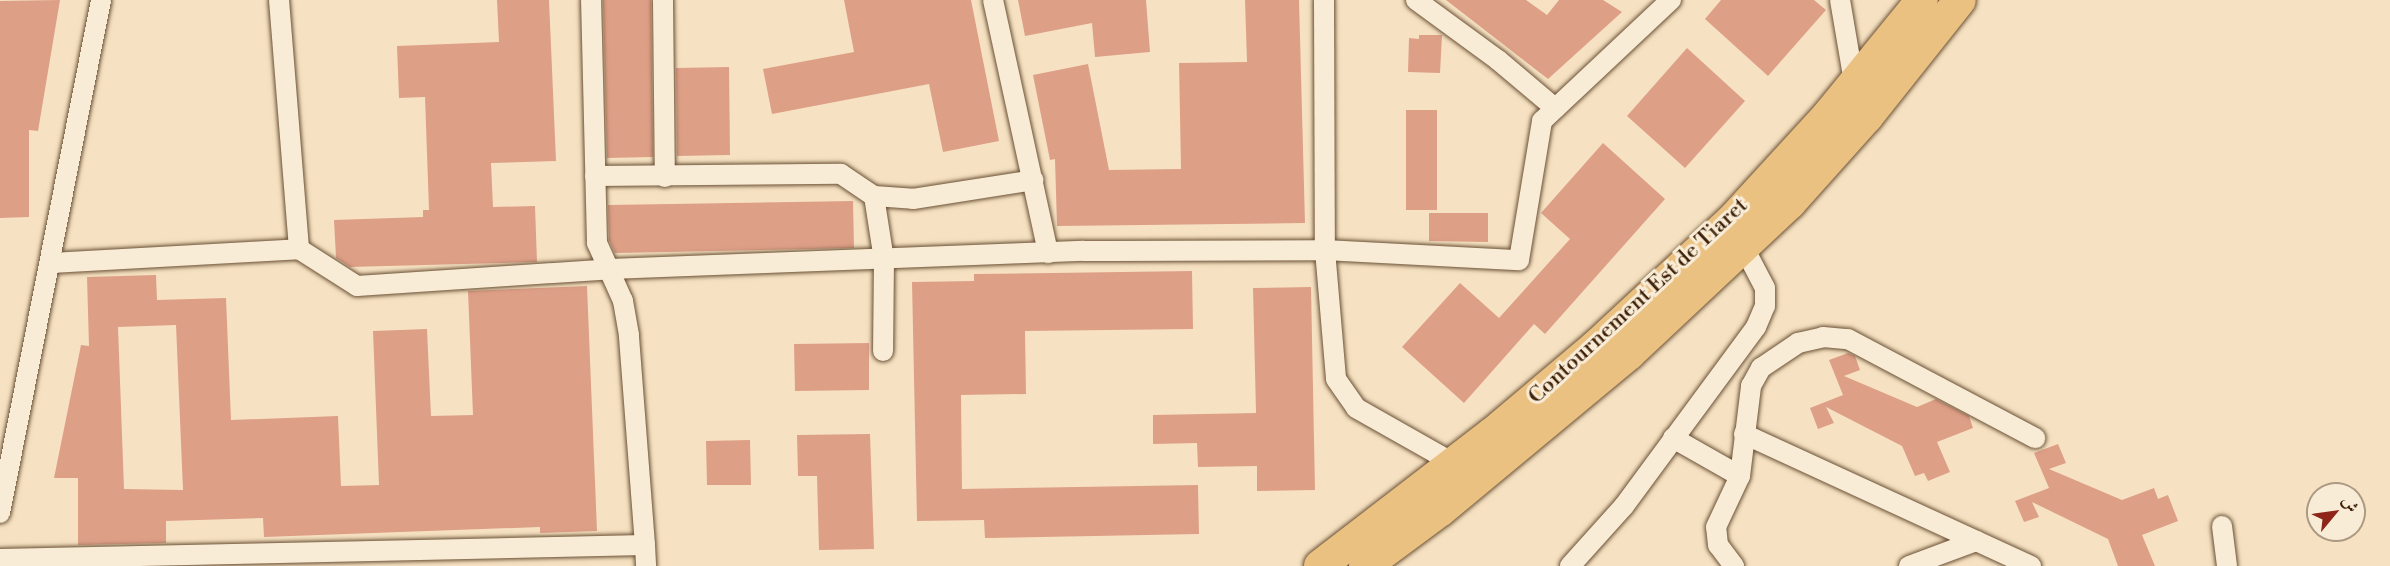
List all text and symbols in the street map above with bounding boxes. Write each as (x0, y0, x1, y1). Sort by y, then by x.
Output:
street label: Contournement Est de Tiaret (1523, 192, 1753, 410)
north arrow (2306, 482, 2366, 542)
text: ش (2337, 492, 2363, 516)

